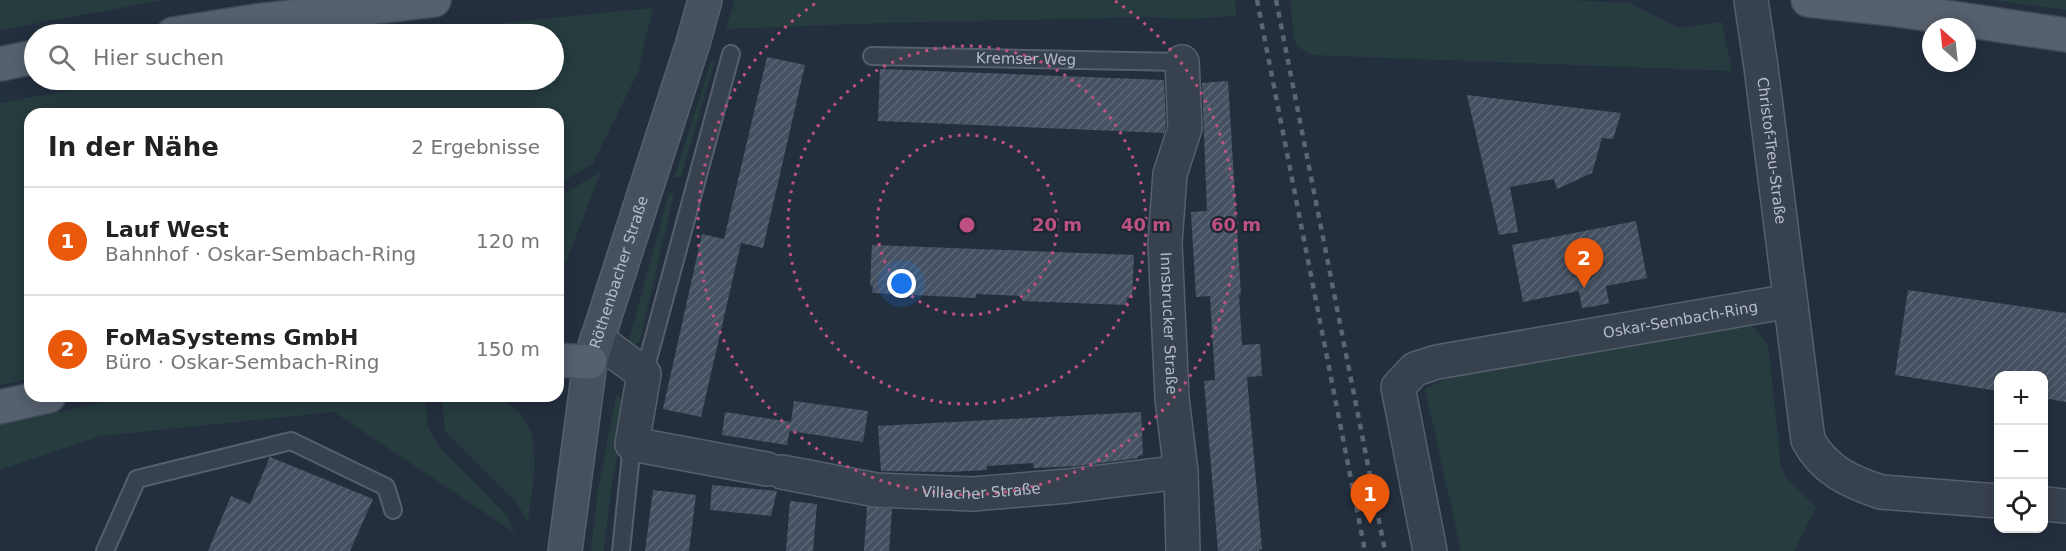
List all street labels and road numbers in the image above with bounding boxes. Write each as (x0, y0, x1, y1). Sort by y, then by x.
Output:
street label: Kremser Weg (976, 49, 1076, 69)
street label: Christof-Treu-Straße (1753, 76, 1790, 225)
street label: Röthenbacher Straße (586, 194, 652, 351)
street label: Innsbrucker Straße (1156, 252, 1181, 395)
street label: Oskar-Sembach-Ring (1602, 298, 1759, 342)
street label: Villacher Straße (921, 479, 1041, 503)

